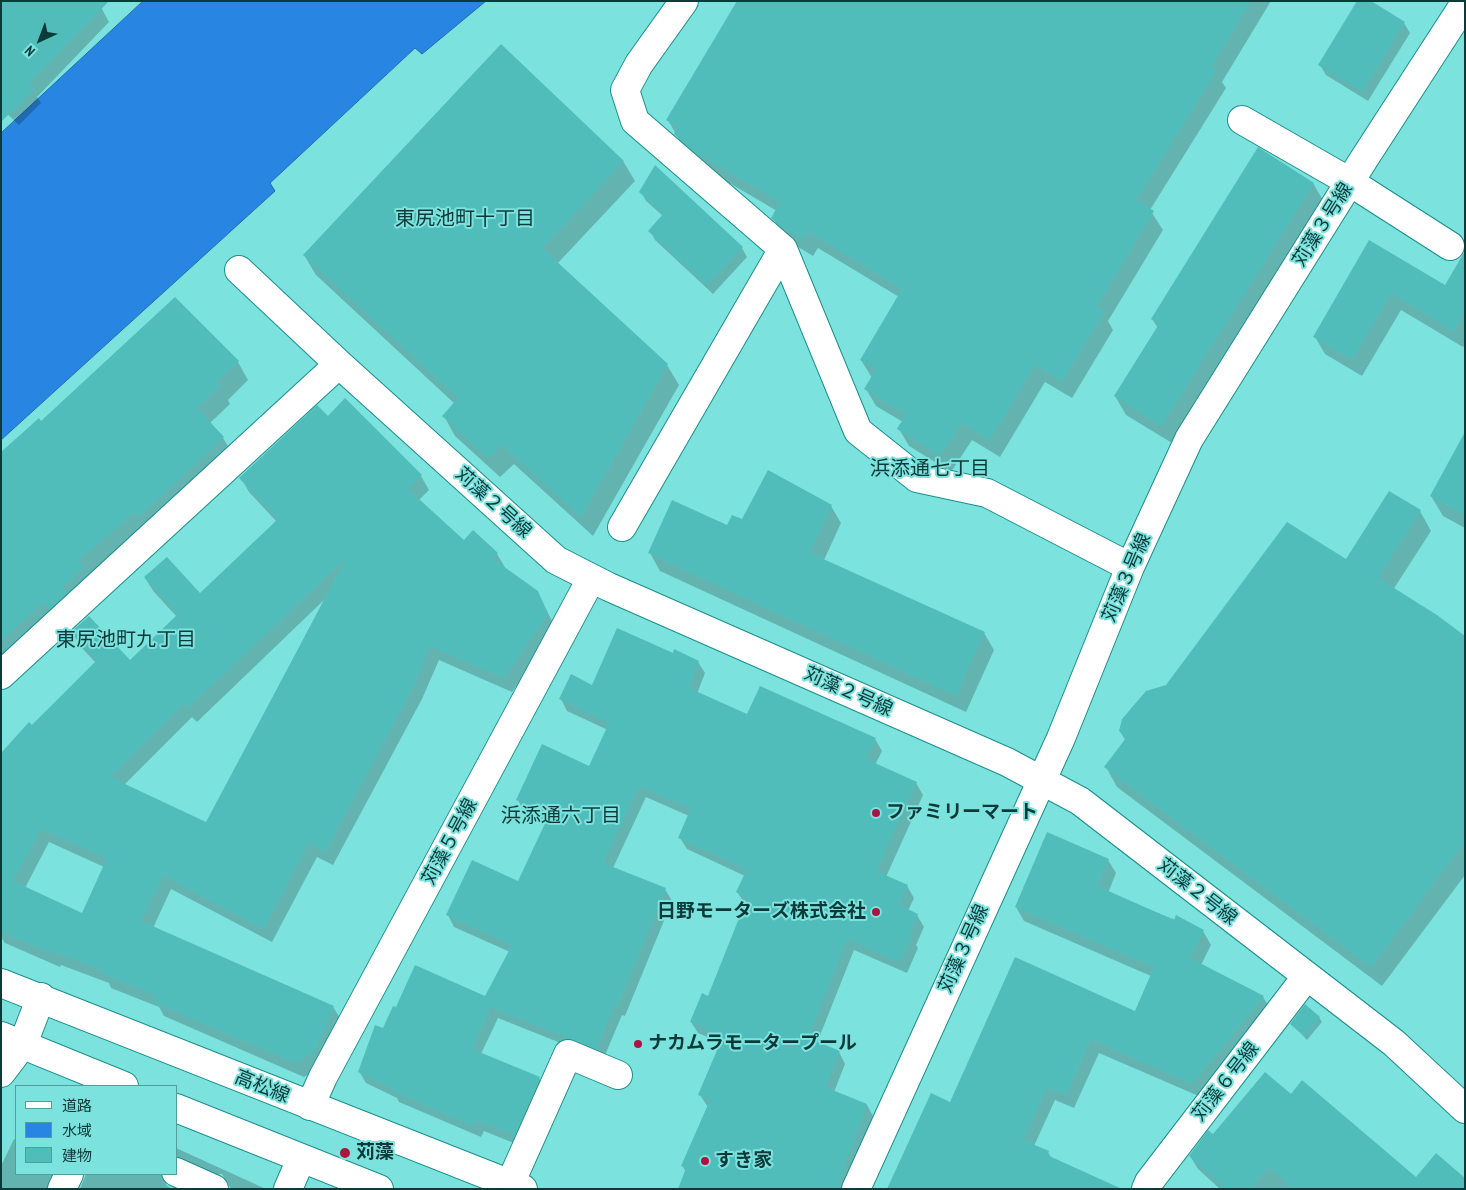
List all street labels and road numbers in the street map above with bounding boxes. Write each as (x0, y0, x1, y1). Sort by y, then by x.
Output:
street label: 苅藻３号線 (1288, 179, 1358, 271)
street label: 苅藻２号線 (450, 463, 536, 543)
street label: 苅藻３号線 (1098, 530, 1156, 626)
street label: 苅藻２号線 (800, 662, 896, 722)
street label: 苅藻５号線 (418, 795, 482, 889)
street label: 苅藻２号線 (1153, 854, 1241, 930)
street label: 苅藻３号線 (934, 901, 994, 997)
street label: 苅藻６号線 (1188, 1038, 1264, 1126)
street label: 高松線 (231, 1066, 293, 1108)

